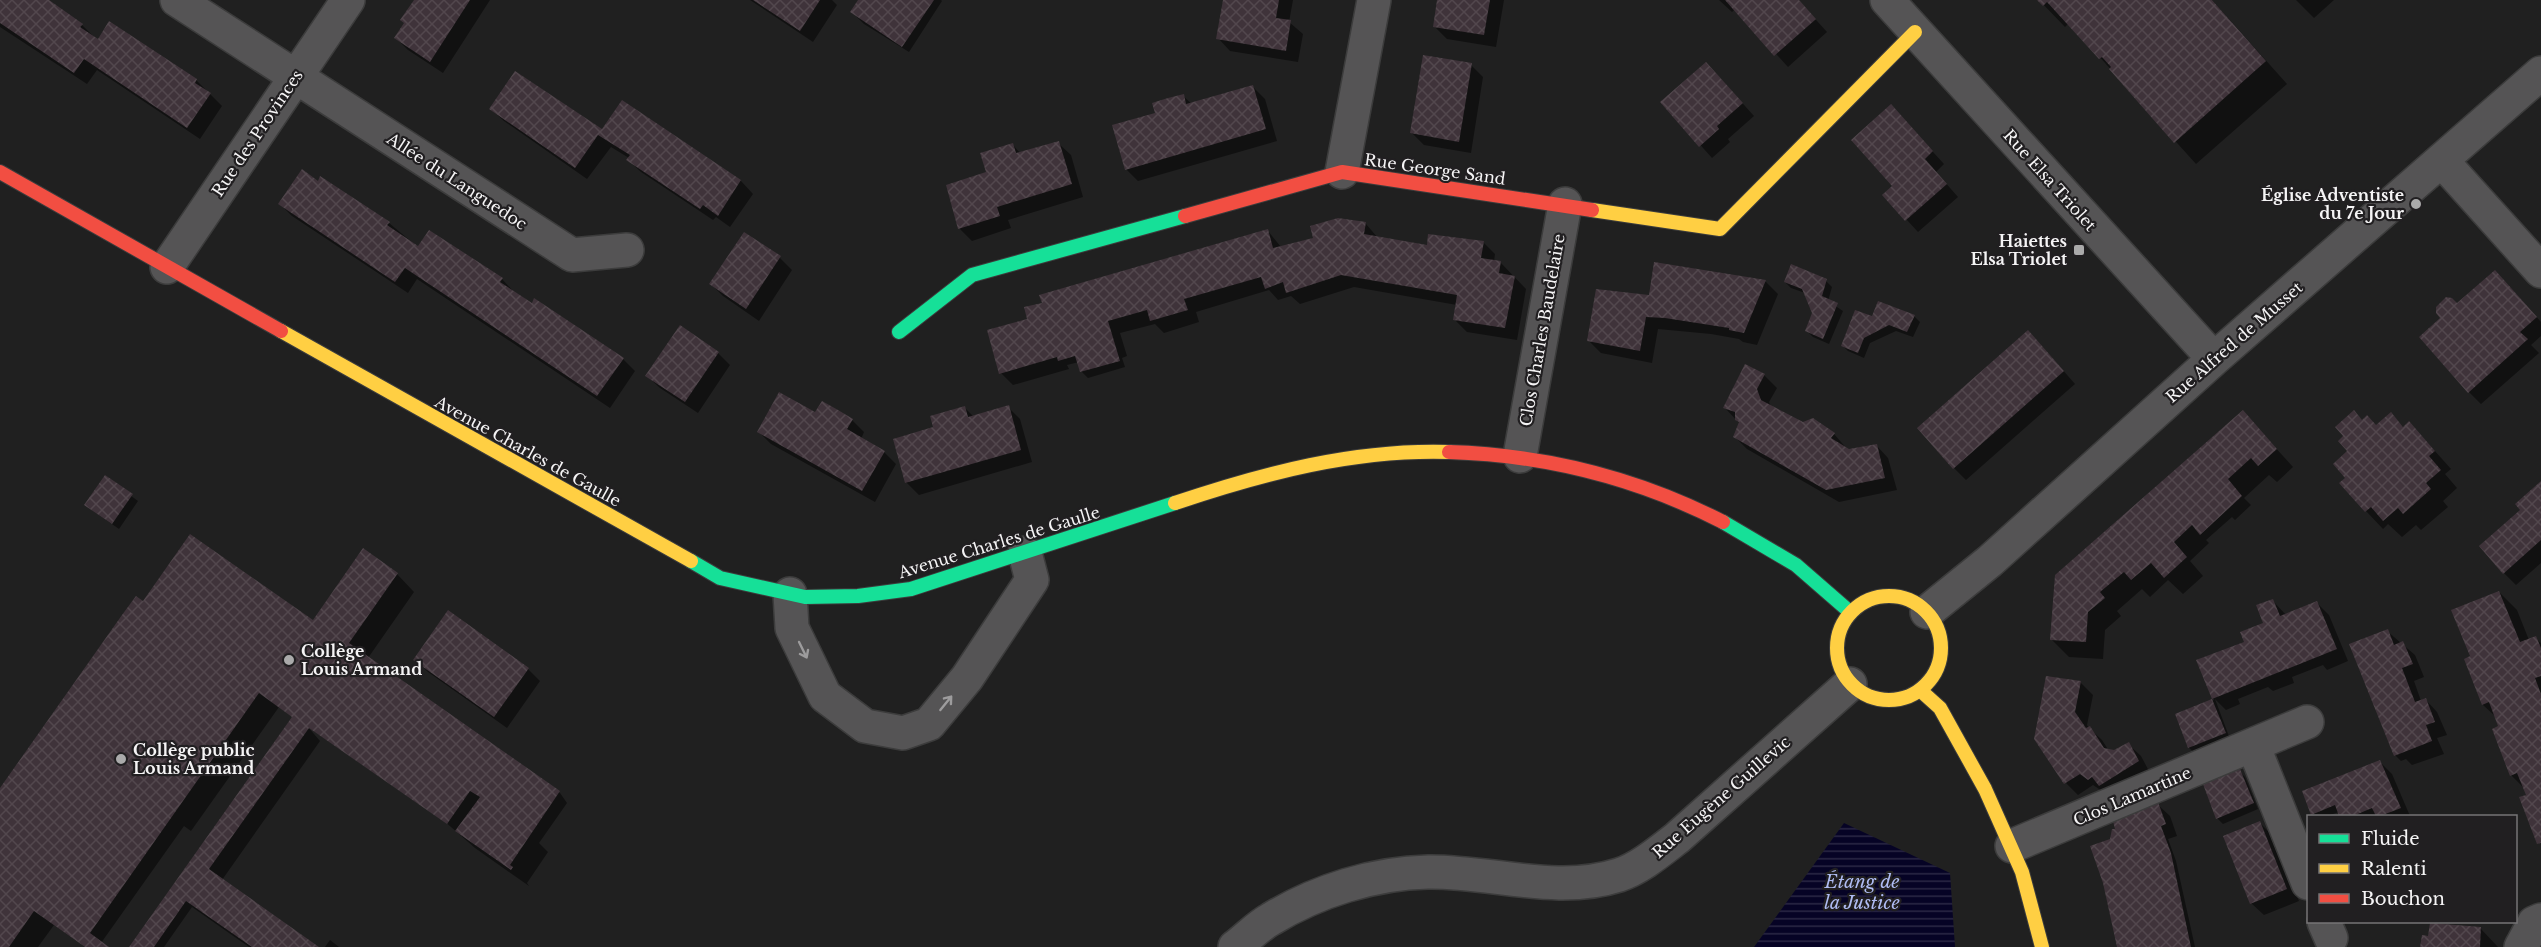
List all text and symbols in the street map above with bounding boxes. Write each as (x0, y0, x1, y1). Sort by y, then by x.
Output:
street label: Rue des Provinces (207, 66, 307, 200)
street label: Rue Elsa Triolet (1999, 125, 2101, 235)
street label: Allée du Languedoc (383, 128, 531, 234)
street label: Rue George Sand (1363, 149, 1507, 189)
place label: Église Adventiste du 7e Jour (2261, 185, 2404, 223)
marker: Église Adventiste du 7e Jour (2409, 197, 2423, 211)
place label: Haiettes Elsa Triolet (1970, 231, 2068, 269)
street label: Clos Charles Baudelaire (1515, 232, 1569, 428)
marker: Haiettes Elsa Triolet (2072, 243, 2086, 257)
street label: Rue Alfred de Musset (2161, 277, 2307, 407)
street label: Avenue Charles de Gaulle (431, 391, 625, 511)
street label: Avenue Charles de Gaulle (895, 502, 1102, 583)
one-way arrow (797, 640, 809, 658)
place label: Collège Louis Armand (301, 641, 422, 679)
marker: Collège Louis Armand (282, 653, 296, 667)
one-way arrow (940, 695, 953, 711)
street label: Rue Eugène Guillevic (1648, 731, 1794, 862)
place label: Collège public Louis Armand (133, 740, 255, 778)
marker: Collège public Louis Armand (114, 752, 128, 766)
street label: Clos Lamartine (2070, 762, 2194, 830)
legend (2307, 815, 2517, 923)
text: Fluide (2361, 828, 2420, 850)
text: Ralenti (2361, 858, 2427, 880)
water label: Étang de la Justice (1824, 870, 1900, 914)
text: Bouchon (2361, 888, 2445, 910)

